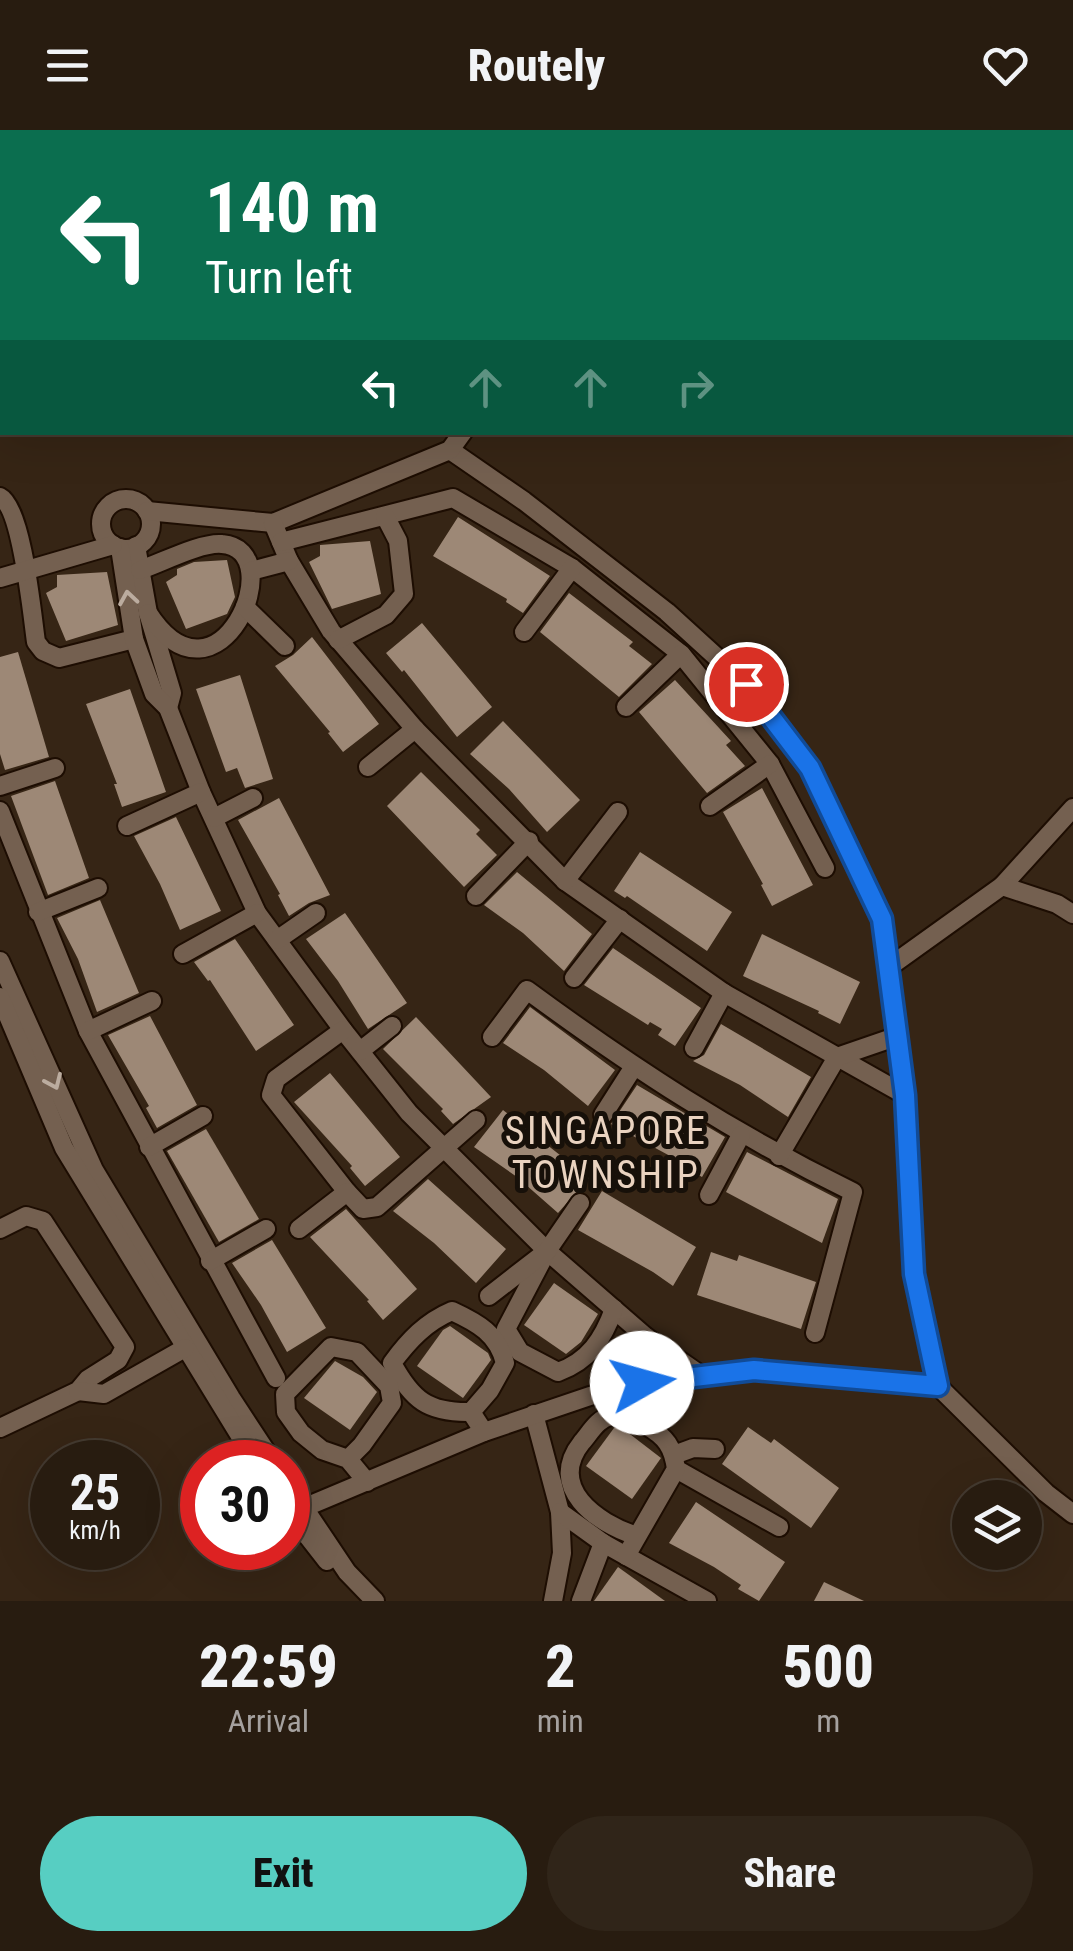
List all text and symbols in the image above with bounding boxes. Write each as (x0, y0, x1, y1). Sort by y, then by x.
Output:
icon: menu (40, 38, 95, 93)
icon: heart (978, 38, 1033, 93)
text: Routely (468, 39, 605, 92)
text: 140 m (205, 167, 379, 249)
icon: left (40, 170, 170, 300)
text: Turn left (205, 251, 353, 304)
icon: left (353, 360, 408, 415)
icon: ahead (458, 360, 513, 415)
icon: ahead (563, 360, 618, 415)
icon: right (668, 360, 723, 415)
one-way arrow (118, 589, 139, 606)
pin (704, 642, 789, 727)
icon: arrive (719, 657, 774, 712)
one-way arrow (42, 1072, 62, 1090)
district label: SINGAPORE TOWNSHIP (505, 1109, 707, 1197)
position arrow (590, 1331, 694, 1435)
speed limit sign: 30 (180, 1440, 310, 1570)
text: 25 (70, 1464, 120, 1522)
map controls (952, 1480, 1042, 1570)
button: layers (952, 1480, 1042, 1570)
text: km/h (69, 1516, 121, 1545)
text: 22:59 (199, 1631, 338, 1702)
text: 2 (545, 1631, 575, 1702)
text: 500 (783, 1631, 874, 1702)
text: Arrival (228, 1702, 309, 1740)
text: min (537, 1702, 584, 1740)
text: m (816, 1702, 840, 1740)
button: Exit (40, 1816, 527, 1931)
button: Share (547, 1816, 1033, 1931)

